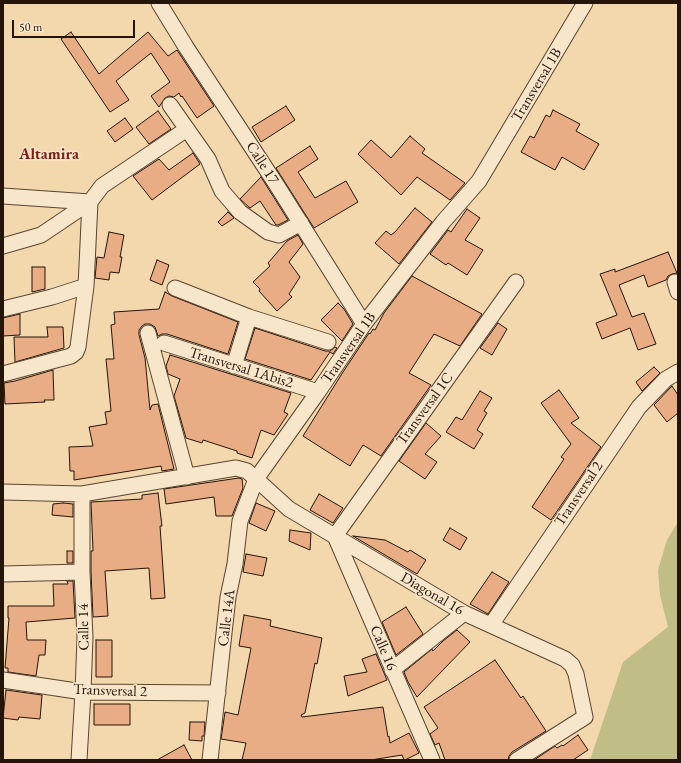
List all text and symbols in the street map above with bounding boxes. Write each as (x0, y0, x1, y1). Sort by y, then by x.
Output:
scale bar (14, 12, 137, 38)
text: 50 m (19, 19, 42, 35)
street label: Transversal 1B (508, 45, 566, 125)
street label: Calle 17 (242, 138, 282, 188)
district label: Altamira (19, 145, 79, 165)
street label: Transversal 1B (318, 309, 380, 387)
street label: Transversal 1Abis2 (187, 344, 295, 392)
street label: Transversal 1C (393, 369, 457, 449)
street label: Transversal 2 (551, 458, 607, 530)
street label: Diagonal 16 (397, 569, 467, 619)
street label: Calle 14A (215, 588, 239, 648)
street label: Calle 14 (75, 603, 93, 651)
street label: Calle 16 (366, 623, 400, 673)
street label: Transversal 2 (73, 681, 147, 701)

